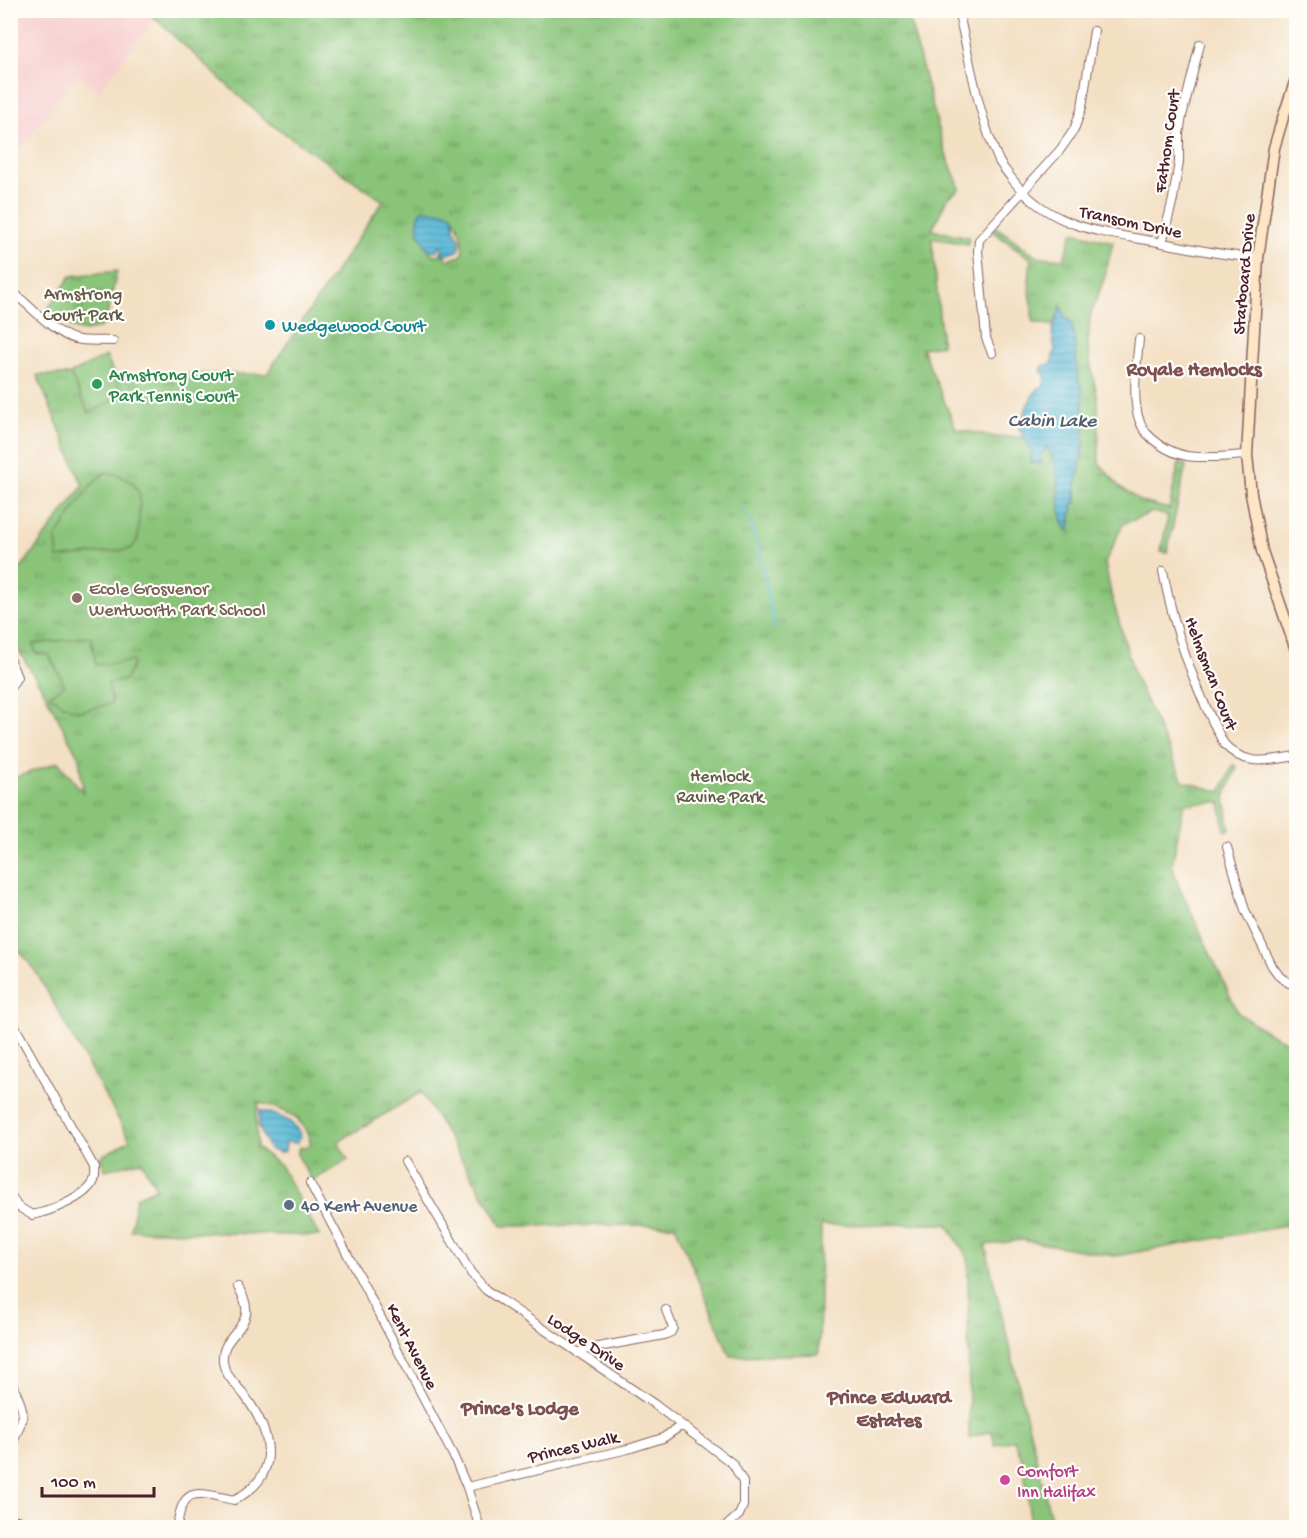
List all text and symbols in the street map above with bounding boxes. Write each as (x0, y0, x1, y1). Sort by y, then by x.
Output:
street label: Fathom Court (1151, 87, 1186, 195)
street label: Transom Drive (1076, 202, 1184, 245)
street label: Starboard Drive (1230, 212, 1261, 336)
park label: Armstrong Court Park (43, 285, 125, 327)
place label: Wedgewood Court (282, 317, 427, 338)
marker: Wedgewood Court (263, 318, 277, 332)
district label: Royale Hemlocks (1125, 360, 1263, 383)
place label: Armstrong Court Park Tennis Court (108, 366, 239, 408)
marker: Armstrong Court Park Tennis Court (90, 377, 104, 391)
water label: Cabin Lake (1008, 411, 1097, 434)
place label: Ecole Grosvenor Wentworth Park School (89, 580, 266, 622)
marker: Ecole Grosvenor Wentworth Park School (70, 591, 84, 605)
street label: Helmsman Court (1178, 614, 1242, 735)
park label: Hemlock Ravine Park (676, 767, 766, 809)
place label: 40 Kent Avenue (301, 1197, 418, 1218)
marker: 40 Kent Avenue (282, 1198, 296, 1212)
street label: Kent Avenue (380, 1301, 442, 1394)
street label: Lodge Drive (543, 1309, 629, 1377)
district label: Prince Edward Estates (826, 1388, 953, 1434)
district label: Prince's Lodge (460, 1399, 579, 1422)
street label: Princes Walk (525, 1427, 623, 1469)
scale bar (42, 1460, 154, 1498)
place label: Comfort Inn Halifax (1017, 1462, 1096, 1504)
text: 100 m (50, 1473, 96, 1494)
marker: Comfort Inn Halifax (998, 1473, 1012, 1487)

